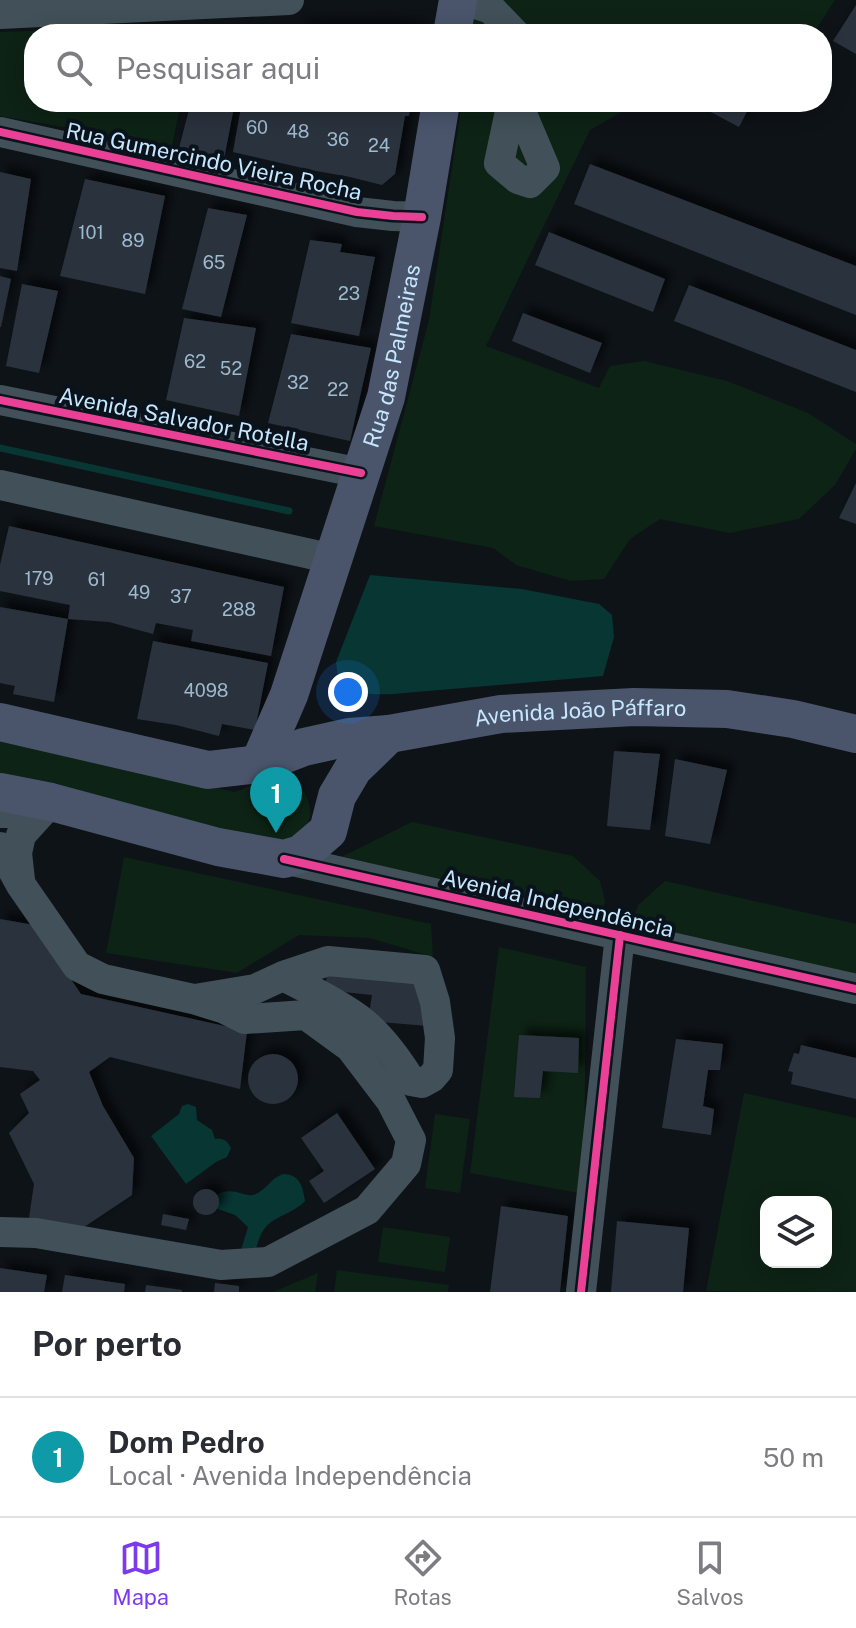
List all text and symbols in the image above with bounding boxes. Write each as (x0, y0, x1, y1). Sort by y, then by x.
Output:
search box (24, 24, 832, 112)
icon: search (52, 46, 96, 90)
text: Pesquisar aqui (116, 50, 320, 86)
street label: Rua Gumercindo Vieira Rocha (64, 117, 364, 205)
house number: 60 (246, 117, 268, 138)
house number: 48 (287, 121, 309, 142)
house number: 36 (327, 129, 349, 150)
house number: 24 (368, 135, 390, 156)
house number: 101 (78, 222, 104, 243)
house number: 89 (122, 230, 144, 251)
house number: 65 (203, 252, 225, 273)
street label: Rua das Palmeiras (357, 262, 425, 451)
house number: 23 (338, 283, 360, 304)
house number: 62 (184, 351, 206, 372)
house number: 52 (220, 358, 242, 379)
house number: 32 (287, 372, 309, 393)
house number: 22 (327, 379, 349, 400)
street label: Avenida Salvador Rotella (57, 382, 311, 456)
house number: 179 (24, 568, 54, 589)
house number: 61 (88, 569, 106, 590)
house number: 49 (128, 582, 150, 603)
house number: 37 (170, 586, 192, 607)
house number: 288 (222, 599, 256, 620)
your location (328, 672, 368, 712)
house number: 4098 (184, 680, 229, 701)
street label: Avenida João Páffaro (472, 694, 687, 732)
pin: 1 (250, 767, 302, 833)
street label: Avenida Independência (440, 864, 676, 942)
map controls (760, 1196, 832, 1268)
button: layers (760, 1196, 832, 1268)
text: Por perto (32, 1324, 182, 1364)
text: Dom Pedro (108, 1424, 265, 1460)
text: 1 (52, 1442, 64, 1473)
text: 50 m (763, 1442, 824, 1473)
text: Local · Avenida Independência (108, 1460, 472, 1491)
tab: Mapa (112, 1536, 169, 1610)
tab: Rotas (394, 1536, 452, 1610)
tab: Salvos (676, 1536, 744, 1610)

